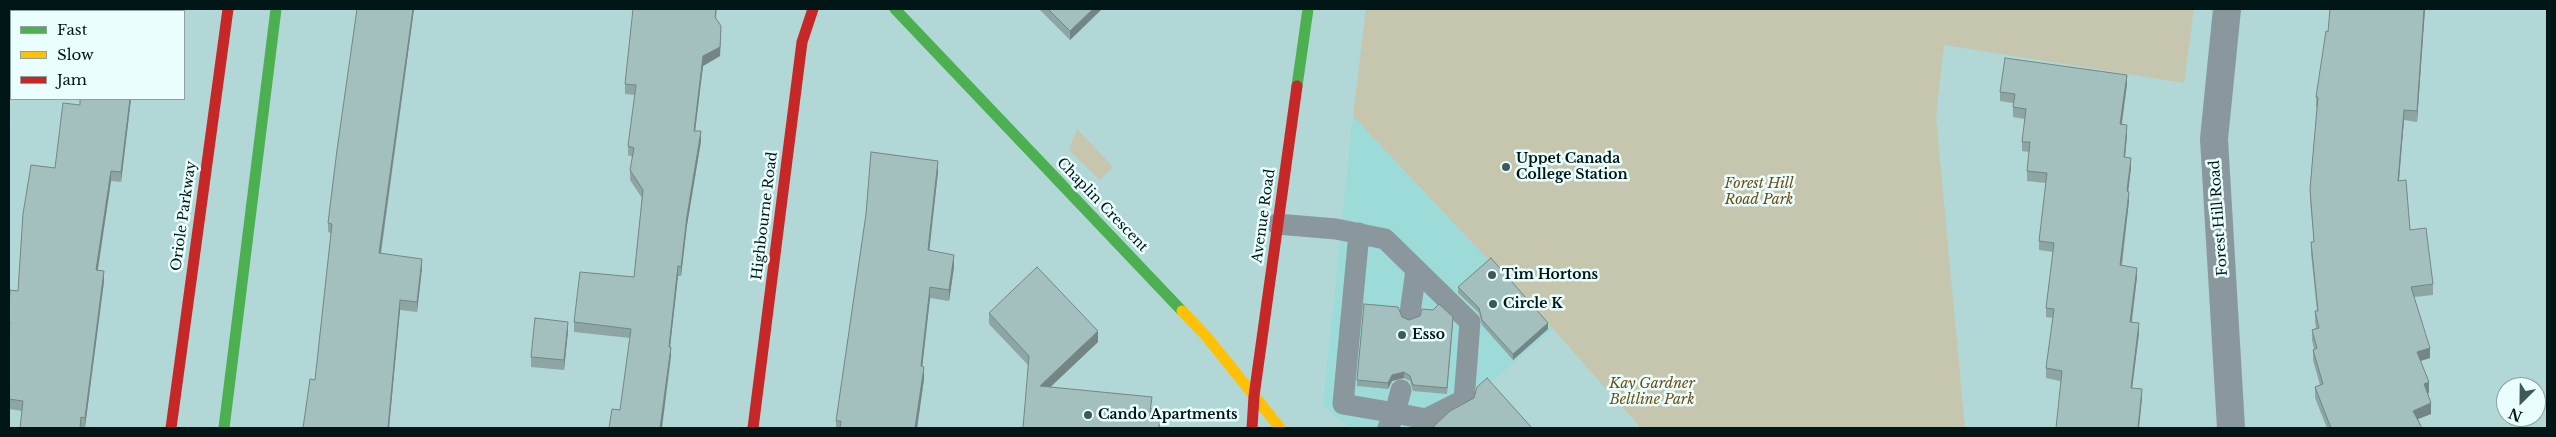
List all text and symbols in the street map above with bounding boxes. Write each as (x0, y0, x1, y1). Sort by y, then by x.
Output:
legend (10, 10, 185, 100)
text: Fast (57, 20, 87, 39)
text: Slow (57, 45, 94, 64)
text: Jam (57, 70, 87, 89)
street label: Highbourne Road (749, 151, 781, 281)
place label: Uppet Canada College Station (1516, 151, 1628, 184)
street label: Chaplin Crescent (1053, 155, 1151, 255)
street label: Forest Hill Road (2207, 159, 2231, 277)
street label: Oriole Parkway (168, 160, 200, 272)
marker: Uppet Canada College Station (1500, 161, 1512, 173)
street label: Avenue Road (1249, 168, 1279, 264)
park label: Forest Hill Road Park (1724, 176, 1794, 208)
place label: Tim Hortons (1502, 267, 1598, 283)
marker: Tim Hortons (1486, 269, 1498, 281)
place label: Circle K (1503, 296, 1563, 312)
marker: Circle K (1487, 298, 1499, 310)
place label: Esso (1412, 327, 1445, 343)
marker: Esso (1396, 329, 1408, 341)
park label: Kay Gardner Beltline Park (1609, 376, 1695, 408)
north arrow (2496, 377, 2546, 427)
text: N (2506, 404, 2525, 426)
place label: Cando Apartments (1098, 407, 1238, 423)
marker: Cando Apartments (1082, 409, 1094, 421)

